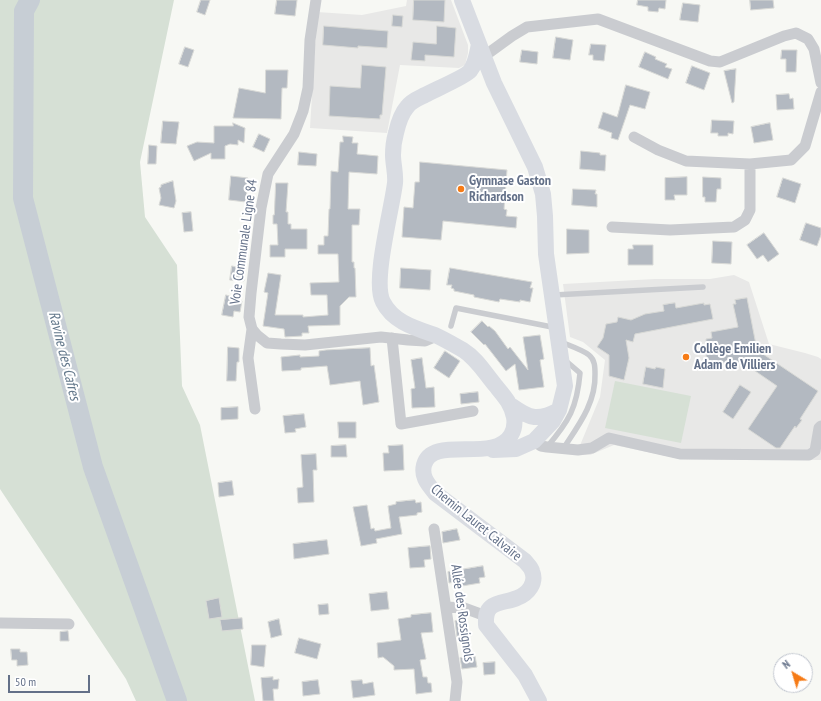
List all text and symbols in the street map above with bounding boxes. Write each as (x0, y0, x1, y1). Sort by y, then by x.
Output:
place label: Gymnase Gaston Richardson (469, 173, 551, 206)
street label: Voie Communale Ligne 84 (227, 178, 261, 306)
marker: Gymnase Gaston Richardson (456, 184, 466, 194)
water label: Ravine des Cafres (44, 310, 84, 402)
place label: Collège Emilien Adam de Villiers (694, 341, 775, 374)
marker: Collège Emilien Adam de Villiers (681, 352, 691, 362)
street label: Chemin Lauret Calvaire (427, 481, 525, 565)
street label: Allée des Rossignols (447, 563, 477, 663)
north arrow (773, 653, 813, 693)
text: N (780, 657, 793, 672)
scale bar (10, 667, 92, 693)
text: 50 m (15, 674, 36, 689)

